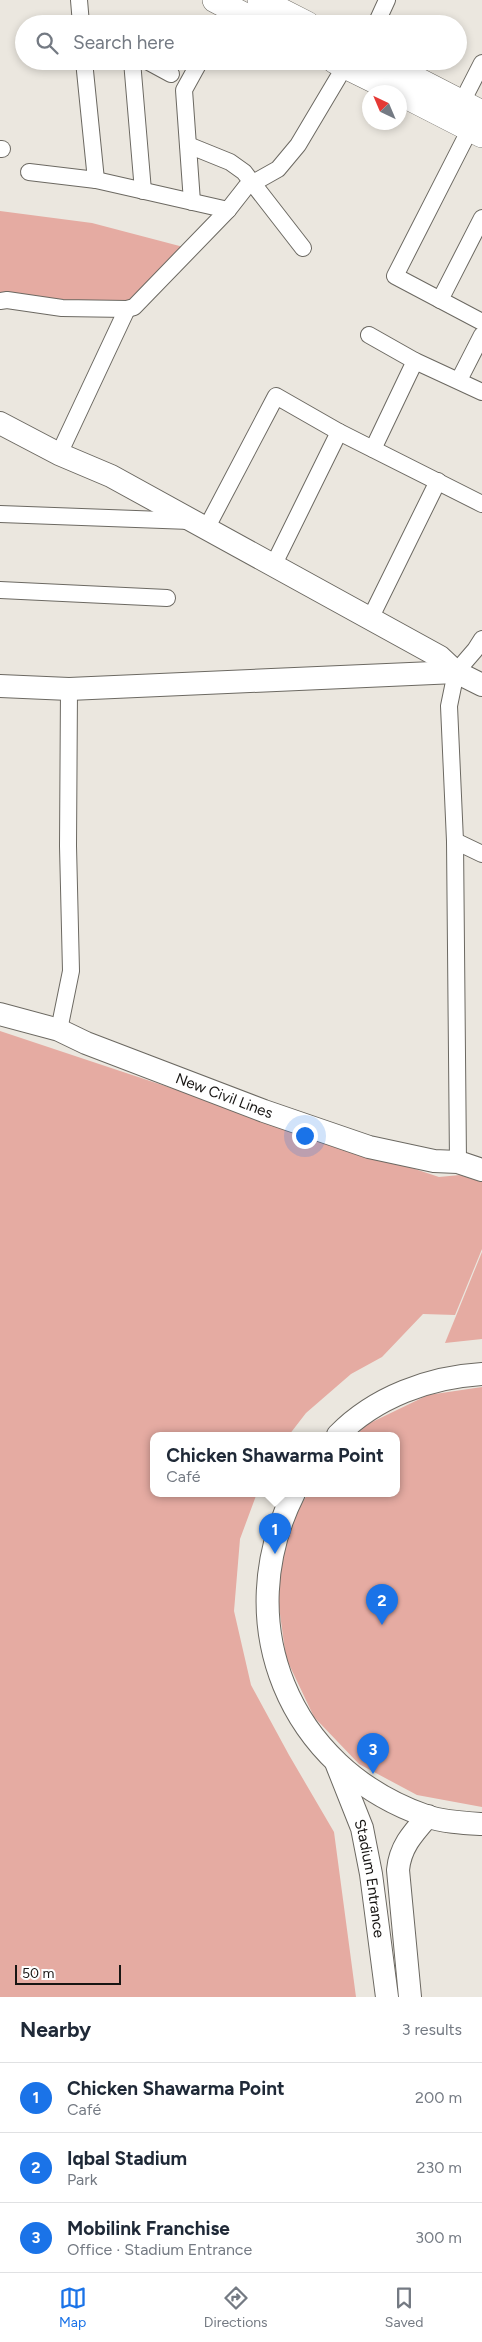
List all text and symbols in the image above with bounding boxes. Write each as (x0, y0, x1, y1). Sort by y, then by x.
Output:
search box (15, 15, 467, 70)
icon: search (33, 29, 61, 57)
text: Search here (73, 31, 175, 54)
north arrow (362, 85, 407, 130)
street label: New Civil Lines (173, 1069, 275, 1122)
your location (292, 1123, 318, 1149)
popup (150, 1432, 400, 1497)
text: Chicken Shawarma Point (166, 1444, 384, 1467)
text: Café (166, 1467, 201, 1486)
pin: 1 (259, 1513, 291, 1554)
pin: 2 (366, 1584, 398, 1625)
pin: 3 (357, 1733, 389, 1774)
street label: Stadium Entrance (350, 1817, 388, 1939)
scale bar (15, 1962, 121, 1985)
text: 50 m (22, 1965, 54, 1982)
text: Nearby (20, 2017, 91, 2042)
text: 3 results (402, 2020, 462, 2039)
text: Chicken Shawarma Point (67, 2077, 285, 2100)
text: 1 (33, 2088, 39, 2107)
text: 200 m (415, 2088, 462, 2107)
text: Café (67, 2100, 101, 2119)
text: Iqbal Stadium (67, 2147, 187, 2170)
text: 2 (31, 2158, 41, 2177)
text: 230 m (417, 2158, 462, 2177)
text: Park (67, 2170, 97, 2189)
text: Mobilink Franchise (67, 2217, 230, 2240)
text: 3 (32, 2228, 40, 2247)
text: 300 m (415, 2228, 462, 2247)
text: Office · Stadium Entrance (67, 2240, 252, 2259)
tab: Map (59, 2284, 87, 2331)
tab: Directions (204, 2284, 268, 2331)
tab: Saved (385, 2284, 423, 2331)

